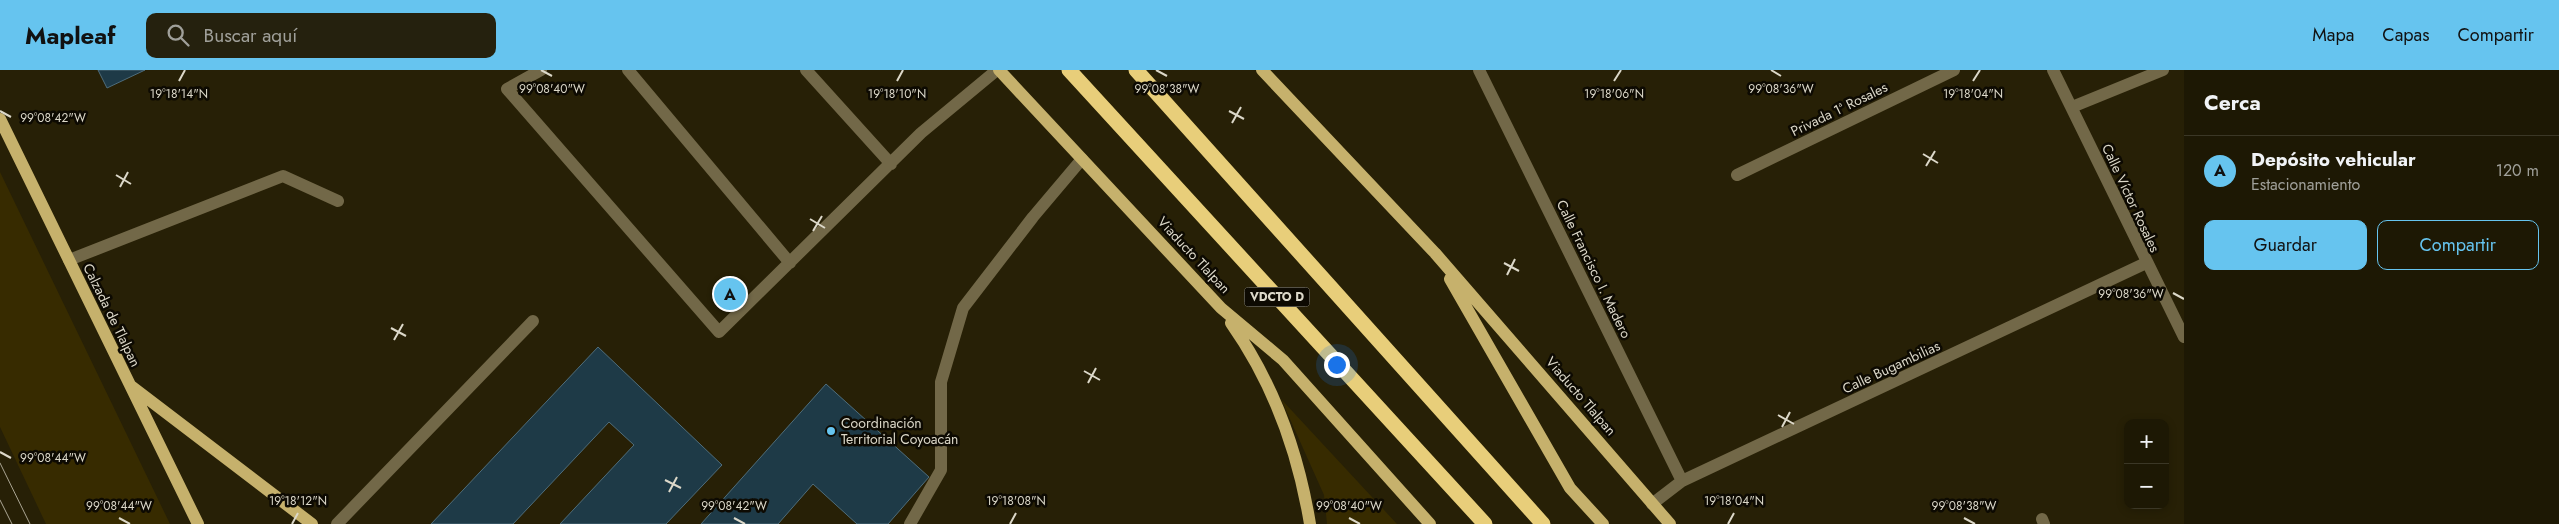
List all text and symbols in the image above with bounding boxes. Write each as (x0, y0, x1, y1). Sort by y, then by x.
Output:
search box (146, 13, 496, 58)
text: Mapleaf (25, 18, 116, 53)
icon: search (164, 21, 192, 49)
text: Buscar aquí (204, 22, 297, 49)
text: Mapa (2312, 22, 2354, 48)
text: Capas (2382, 22, 2430, 48)
text: Compartir (2458, 22, 2534, 48)
street label: Privada 1ª Rosales (1787, 77, 1891, 141)
text: 99°08'40"W (519, 80, 585, 98)
text: 99°08'38"W (1135, 80, 1200, 98)
text: 99°08'36"W (1748, 80, 1814, 98)
text: 19°18'14"N (150, 85, 208, 103)
text: 19°18'10"N (868, 85, 926, 103)
text: 19°18'06"N (1584, 85, 1644, 103)
text: 19°18'04"N (1943, 85, 2003, 103)
text: Cerca (2204, 88, 2261, 118)
text: 99°08'42"W (20, 109, 86, 127)
street label: Calle Víctor Rosales (2097, 140, 2165, 256)
text: Depósito vehicular (2251, 146, 2416, 173)
text: A (2214, 159, 2226, 182)
text: 120 m (2496, 159, 2539, 182)
text: Estacionamiento (2251, 173, 2360, 196)
street label: Calle Francisco I. Madero (1552, 196, 1636, 342)
street label: Viaducto Tlalpan (1153, 212, 1235, 298)
button: Guardar (2204, 220, 2367, 270)
button: Compartir (2377, 220, 2539, 270)
street label: Calzada de Tlalpan (78, 260, 146, 370)
pin: A (714, 275, 746, 313)
text: 99°08'36"W (2098, 285, 2164, 303)
road number: VDCTO D (1244, 288, 1310, 306)
street label: Calle Bugambilias (1839, 335, 1944, 398)
your location (1324, 352, 1350, 378)
street label: Viaducto Tlalpan (1541, 352, 1621, 440)
place label: Coordinación Territorial Coyoacán (841, 413, 958, 449)
map controls (2124, 419, 2169, 509)
button: + (2124, 419, 2169, 464)
marker: Coordinación Territorial Coyoacán (825, 425, 837, 437)
text: 99°08'44"W (20, 449, 86, 467)
button: − (2124, 464, 2169, 509)
text: 19°18'12"N (269, 492, 327, 510)
text: 19°18'08"N (986, 492, 1046, 510)
text: 19°18'04"N (1704, 492, 1764, 510)
text: 99°08'44"W (86, 497, 152, 515)
text: 99°08'42"W (701, 497, 767, 515)
text: 99°08'40"W (1316, 497, 1382, 515)
text: 99°08'38"W (1932, 497, 1997, 515)

